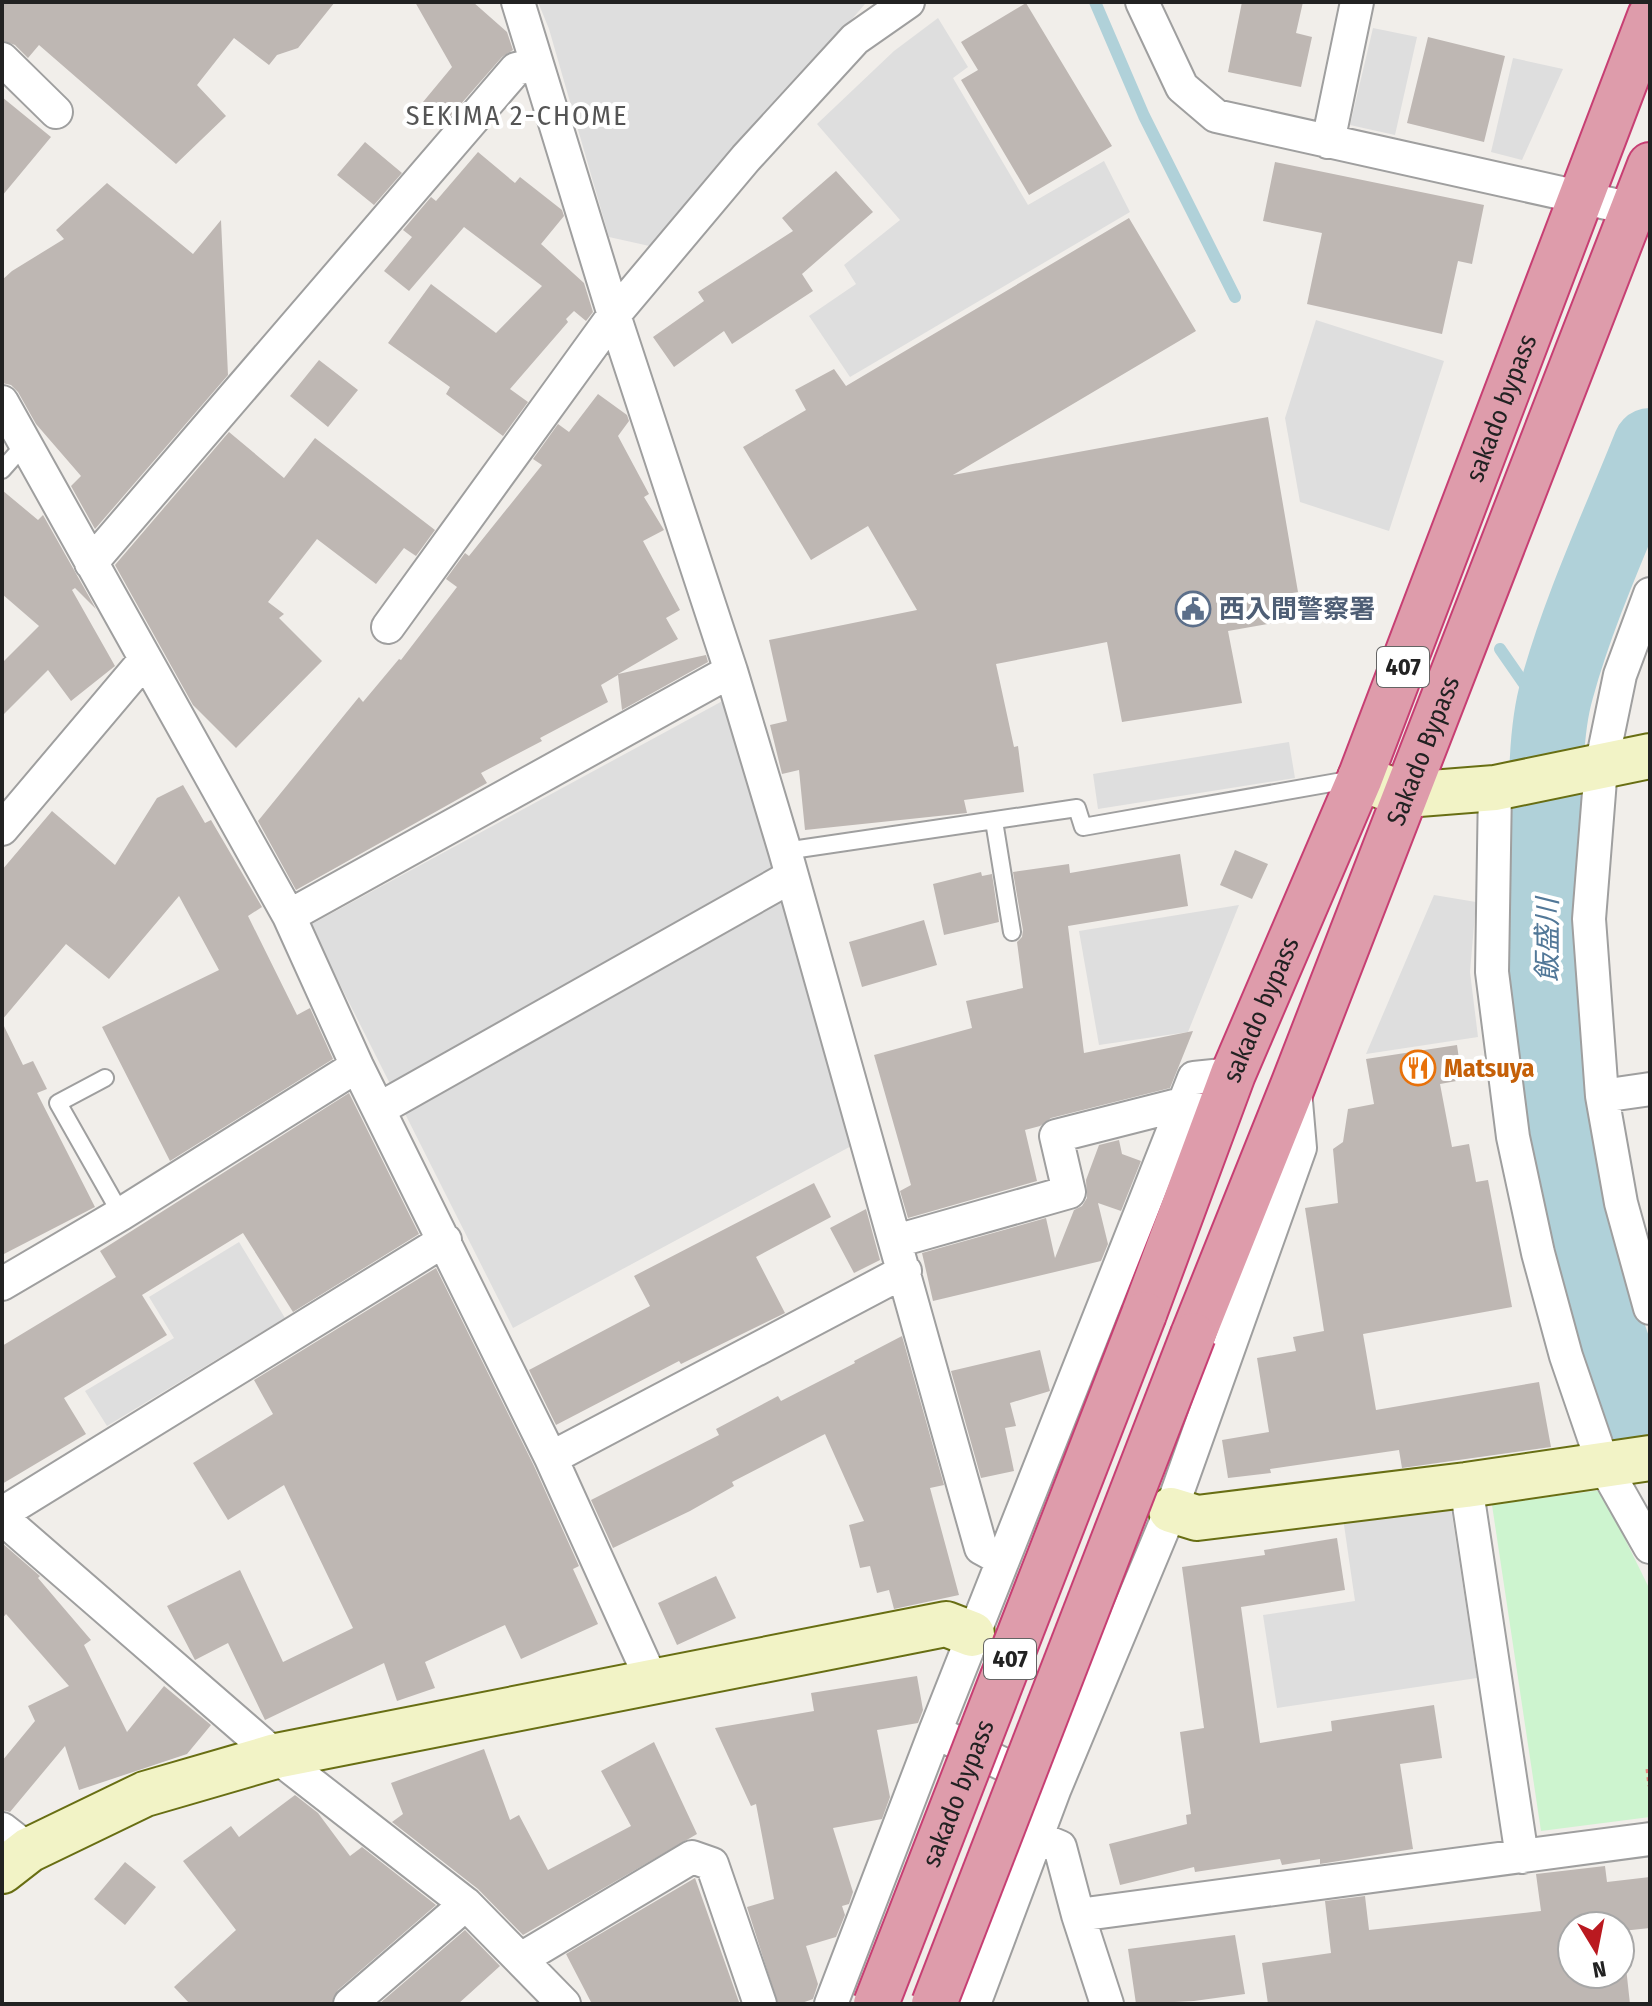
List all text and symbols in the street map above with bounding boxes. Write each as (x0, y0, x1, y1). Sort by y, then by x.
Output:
district label: SEKIMA 2-CHOME (406, 99, 628, 132)
street label: sakado bypass (1459, 330, 1543, 486)
public building icon: 西入間警察署 (1174, 590, 1212, 628)
place label: 西入間警察署 (1219, 594, 1375, 625)
road number: 407 (1377, 647, 1429, 687)
street label: Sakado Bypass (1380, 672, 1466, 830)
water label: 飯盛川 (1531, 895, 1564, 982)
street label: sakado bypass (1216, 932, 1306, 1087)
restaurant icon: Matsuya (1399, 1049, 1437, 1087)
place label: Matsuya (1444, 1053, 1535, 1084)
road number: 407 (984, 1639, 1036, 1679)
street label: sakado bypass (916, 1715, 1001, 1872)
north arrow (1556, 1910, 1636, 1990)
text: N (1591, 1955, 1608, 1984)

